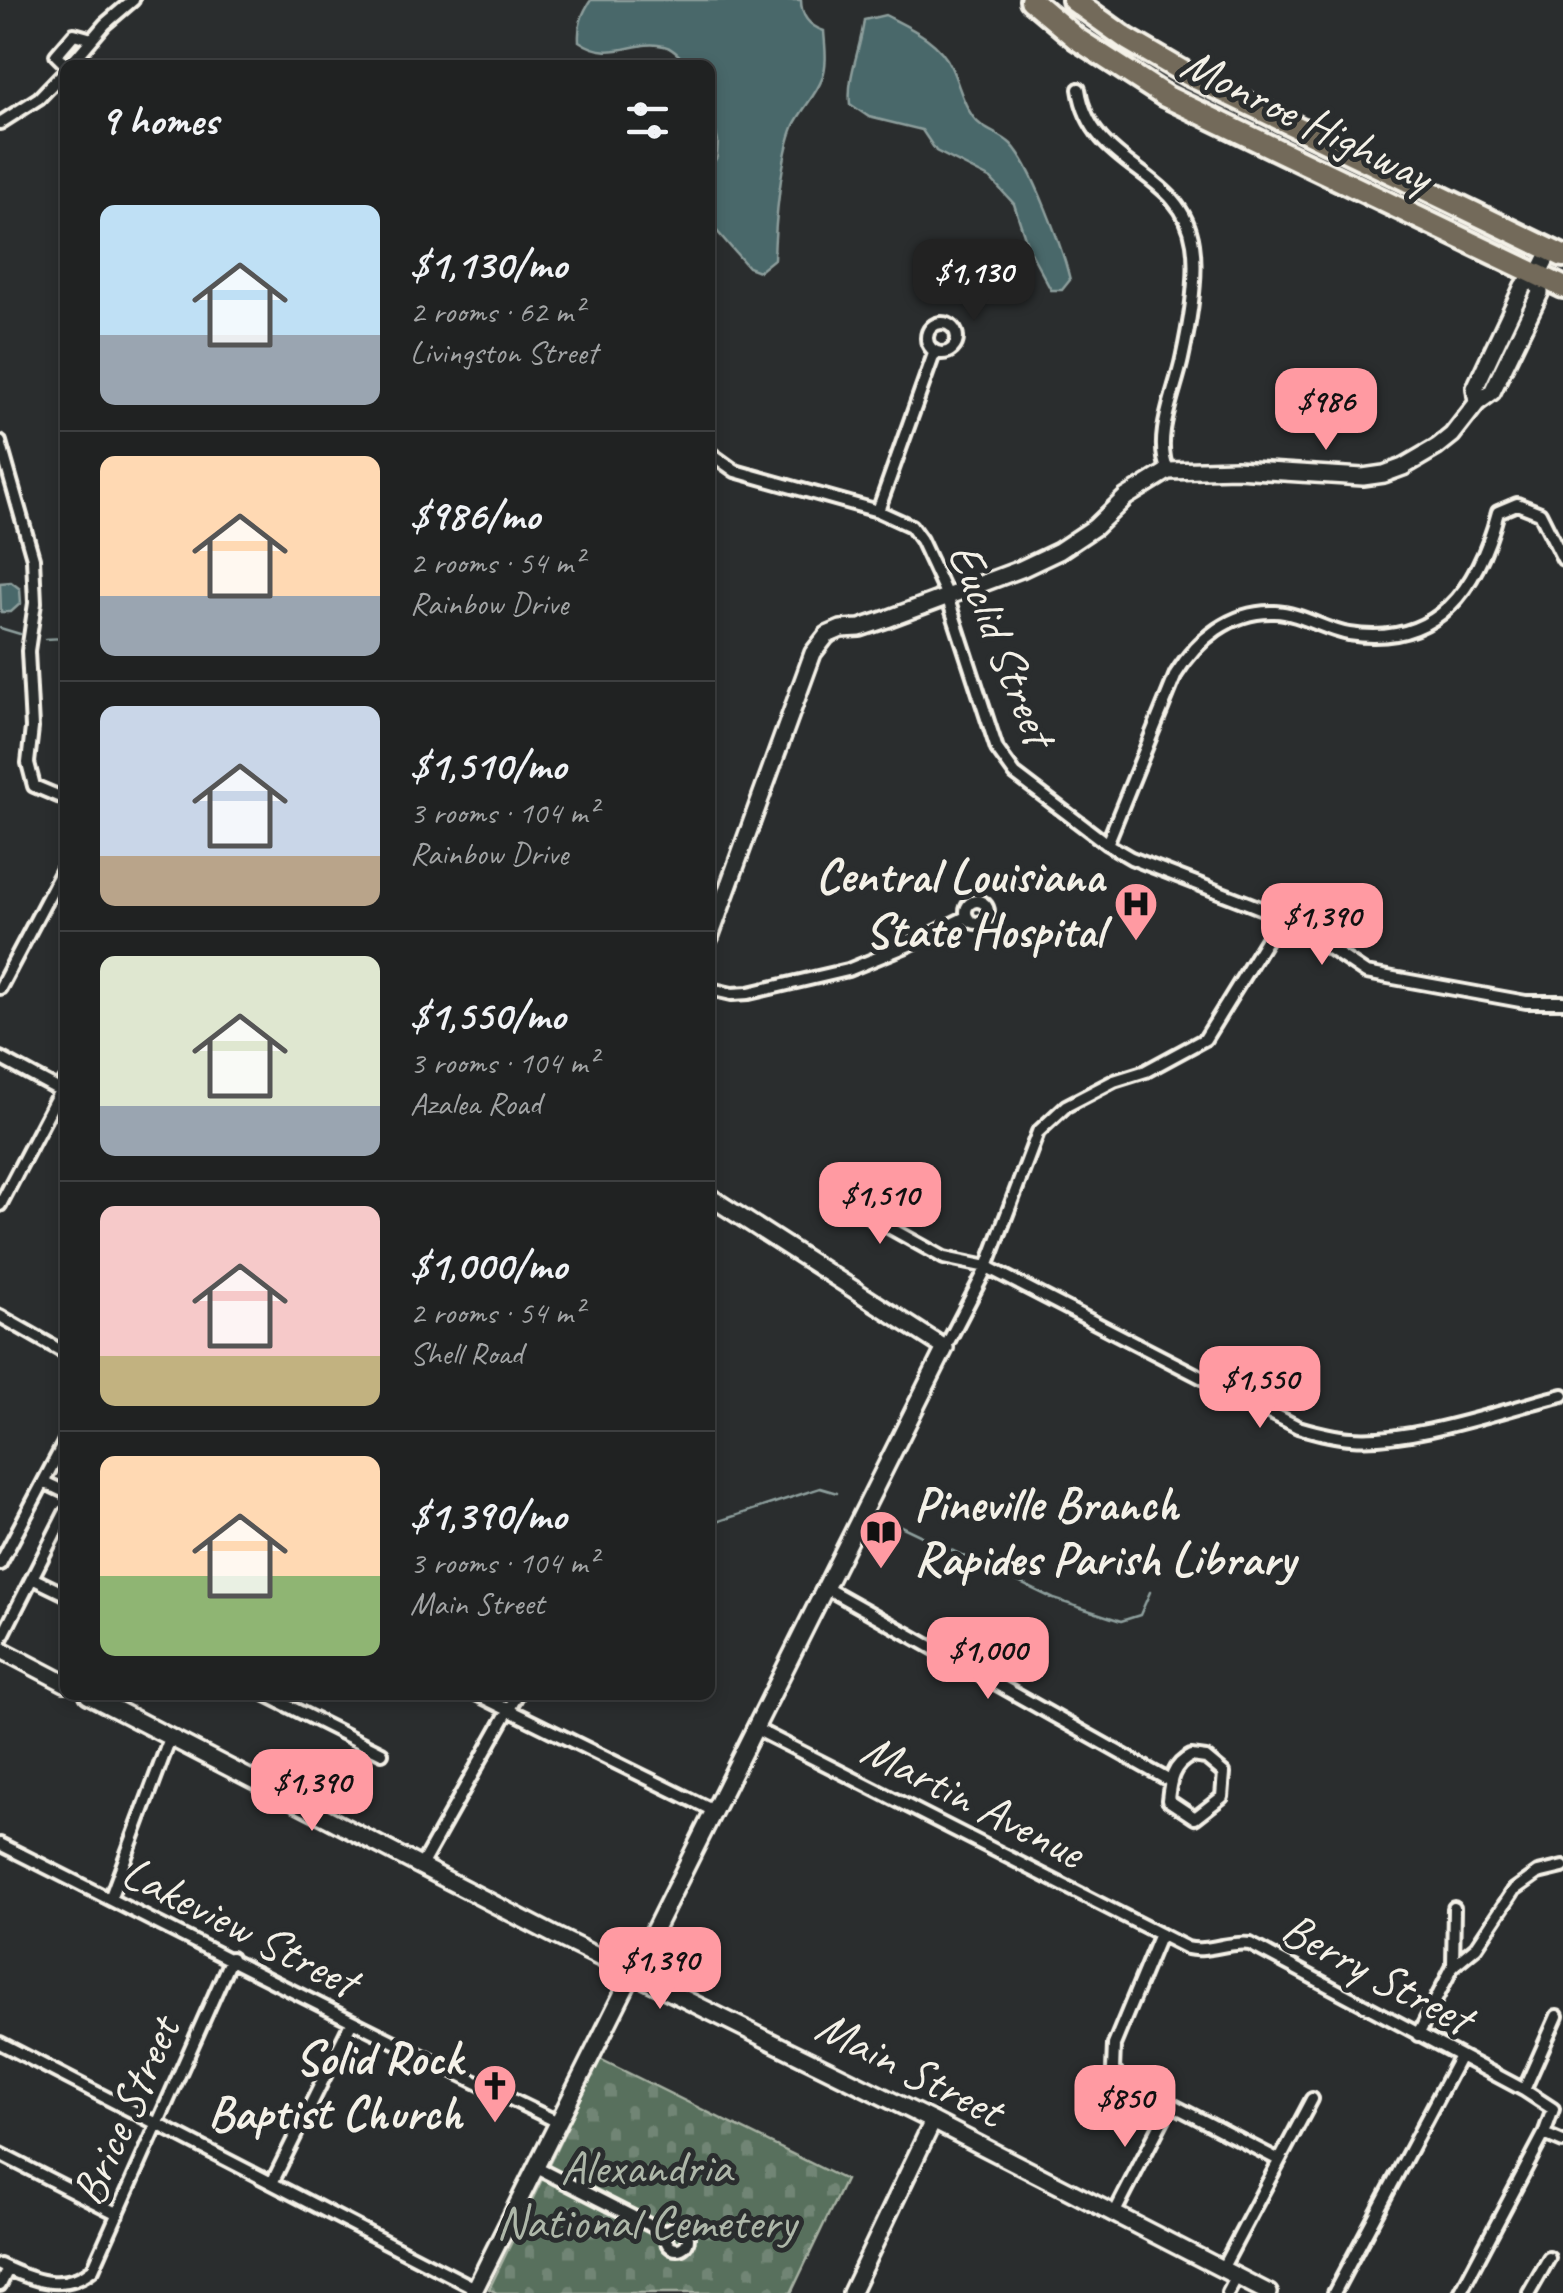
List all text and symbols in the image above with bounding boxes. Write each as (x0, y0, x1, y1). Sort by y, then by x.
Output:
street label: Monroe Highway (1172, 33, 1445, 207)
icon: filters (620, 93, 675, 148)
text: 9 homes (100, 94, 218, 147)
text: $1,130/mo (410, 238, 567, 291)
pin: $1,130 (893, 239, 1055, 324)
icon: home (180, 245, 300, 365)
text: $1,130 (935, 251, 1013, 292)
text: 2 rooms · 62 m² (410, 291, 583, 332)
text: Livingston Street (410, 332, 597, 373)
pin: $986 (1267, 368, 1385, 453)
text: $986 (1297, 380, 1355, 421)
text: $986/mo (410, 489, 540, 542)
icon: home (180, 496, 300, 616)
street label: Euclid Street (934, 534, 1072, 759)
text: 2 rooms · 54 m² (410, 542, 583, 583)
text: Rainbow Drive (410, 583, 568, 624)
text: $1,510/mo (410, 739, 566, 792)
icon: home (180, 746, 300, 866)
text: 3 rooms · 104 m² (410, 792, 597, 833)
text: Rainbow Drive (410, 833, 568, 874)
place label: Central Louisiana State Hospital (816, 846, 1112, 961)
hospital icon: Central Louisiana State Hospital (1113, 881, 1159, 942)
pin: $1,390 (1241, 883, 1403, 968)
text: $1,390 (1283, 895, 1361, 936)
text: $1,550/mo (410, 989, 565, 1042)
icon: home (180, 996, 300, 1116)
text: 3 rooms · 104 m² (410, 1042, 597, 1083)
text: Azalea Road (410, 1083, 541, 1124)
pin: $1,510 (799, 1162, 961, 1247)
text: $1,510 (841, 1174, 919, 1215)
text: $1,000/mo (410, 1239, 567, 1292)
icon: home (180, 1246, 300, 1366)
text: 2 rooms · 54 m² (410, 1292, 583, 1333)
text: Shell Road (410, 1333, 523, 1374)
pin: $1,550 (1179, 1346, 1341, 1431)
text: $1,550 (1221, 1358, 1299, 1399)
place label: Pineville Branch Rapides Parish Library (914, 1474, 1300, 1589)
text: $1,390/mo (410, 1489, 566, 1542)
icon: home (180, 1496, 300, 1616)
library icon: Pineville Branch Rapides Parish Library (858, 1509, 904, 1570)
text: 3 rooms · 104 m² (410, 1542, 597, 1583)
text: Main Street (410, 1583, 544, 1624)
pin: $1,000 (907, 1617, 1069, 1702)
text: $1,000 (949, 1629, 1027, 1670)
street label: Martin Avenue (852, 1719, 1097, 1883)
pin: $1,390 (231, 1749, 393, 1834)
text: $1,390 (273, 1761, 351, 1802)
street label: Lakeview Street (112, 1841, 373, 2014)
street label: Berry Street (1272, 1898, 1488, 2051)
pin: $1,390 (579, 1927, 741, 2012)
text: $1,390 (621, 1939, 699, 1980)
street label: Main Street (807, 1996, 1017, 2142)
street label: Brice Street (57, 2004, 195, 2214)
place label: Solid Rock Baptist Church (208, 2028, 466, 2143)
church icon: Solid Rock Baptist Church (472, 2063, 518, 2124)
pin: $850 (1066, 2065, 1184, 2150)
text: $850 (1096, 2077, 1154, 2118)
park label: Alexandria National Cemetery (496, 2137, 799, 2252)

